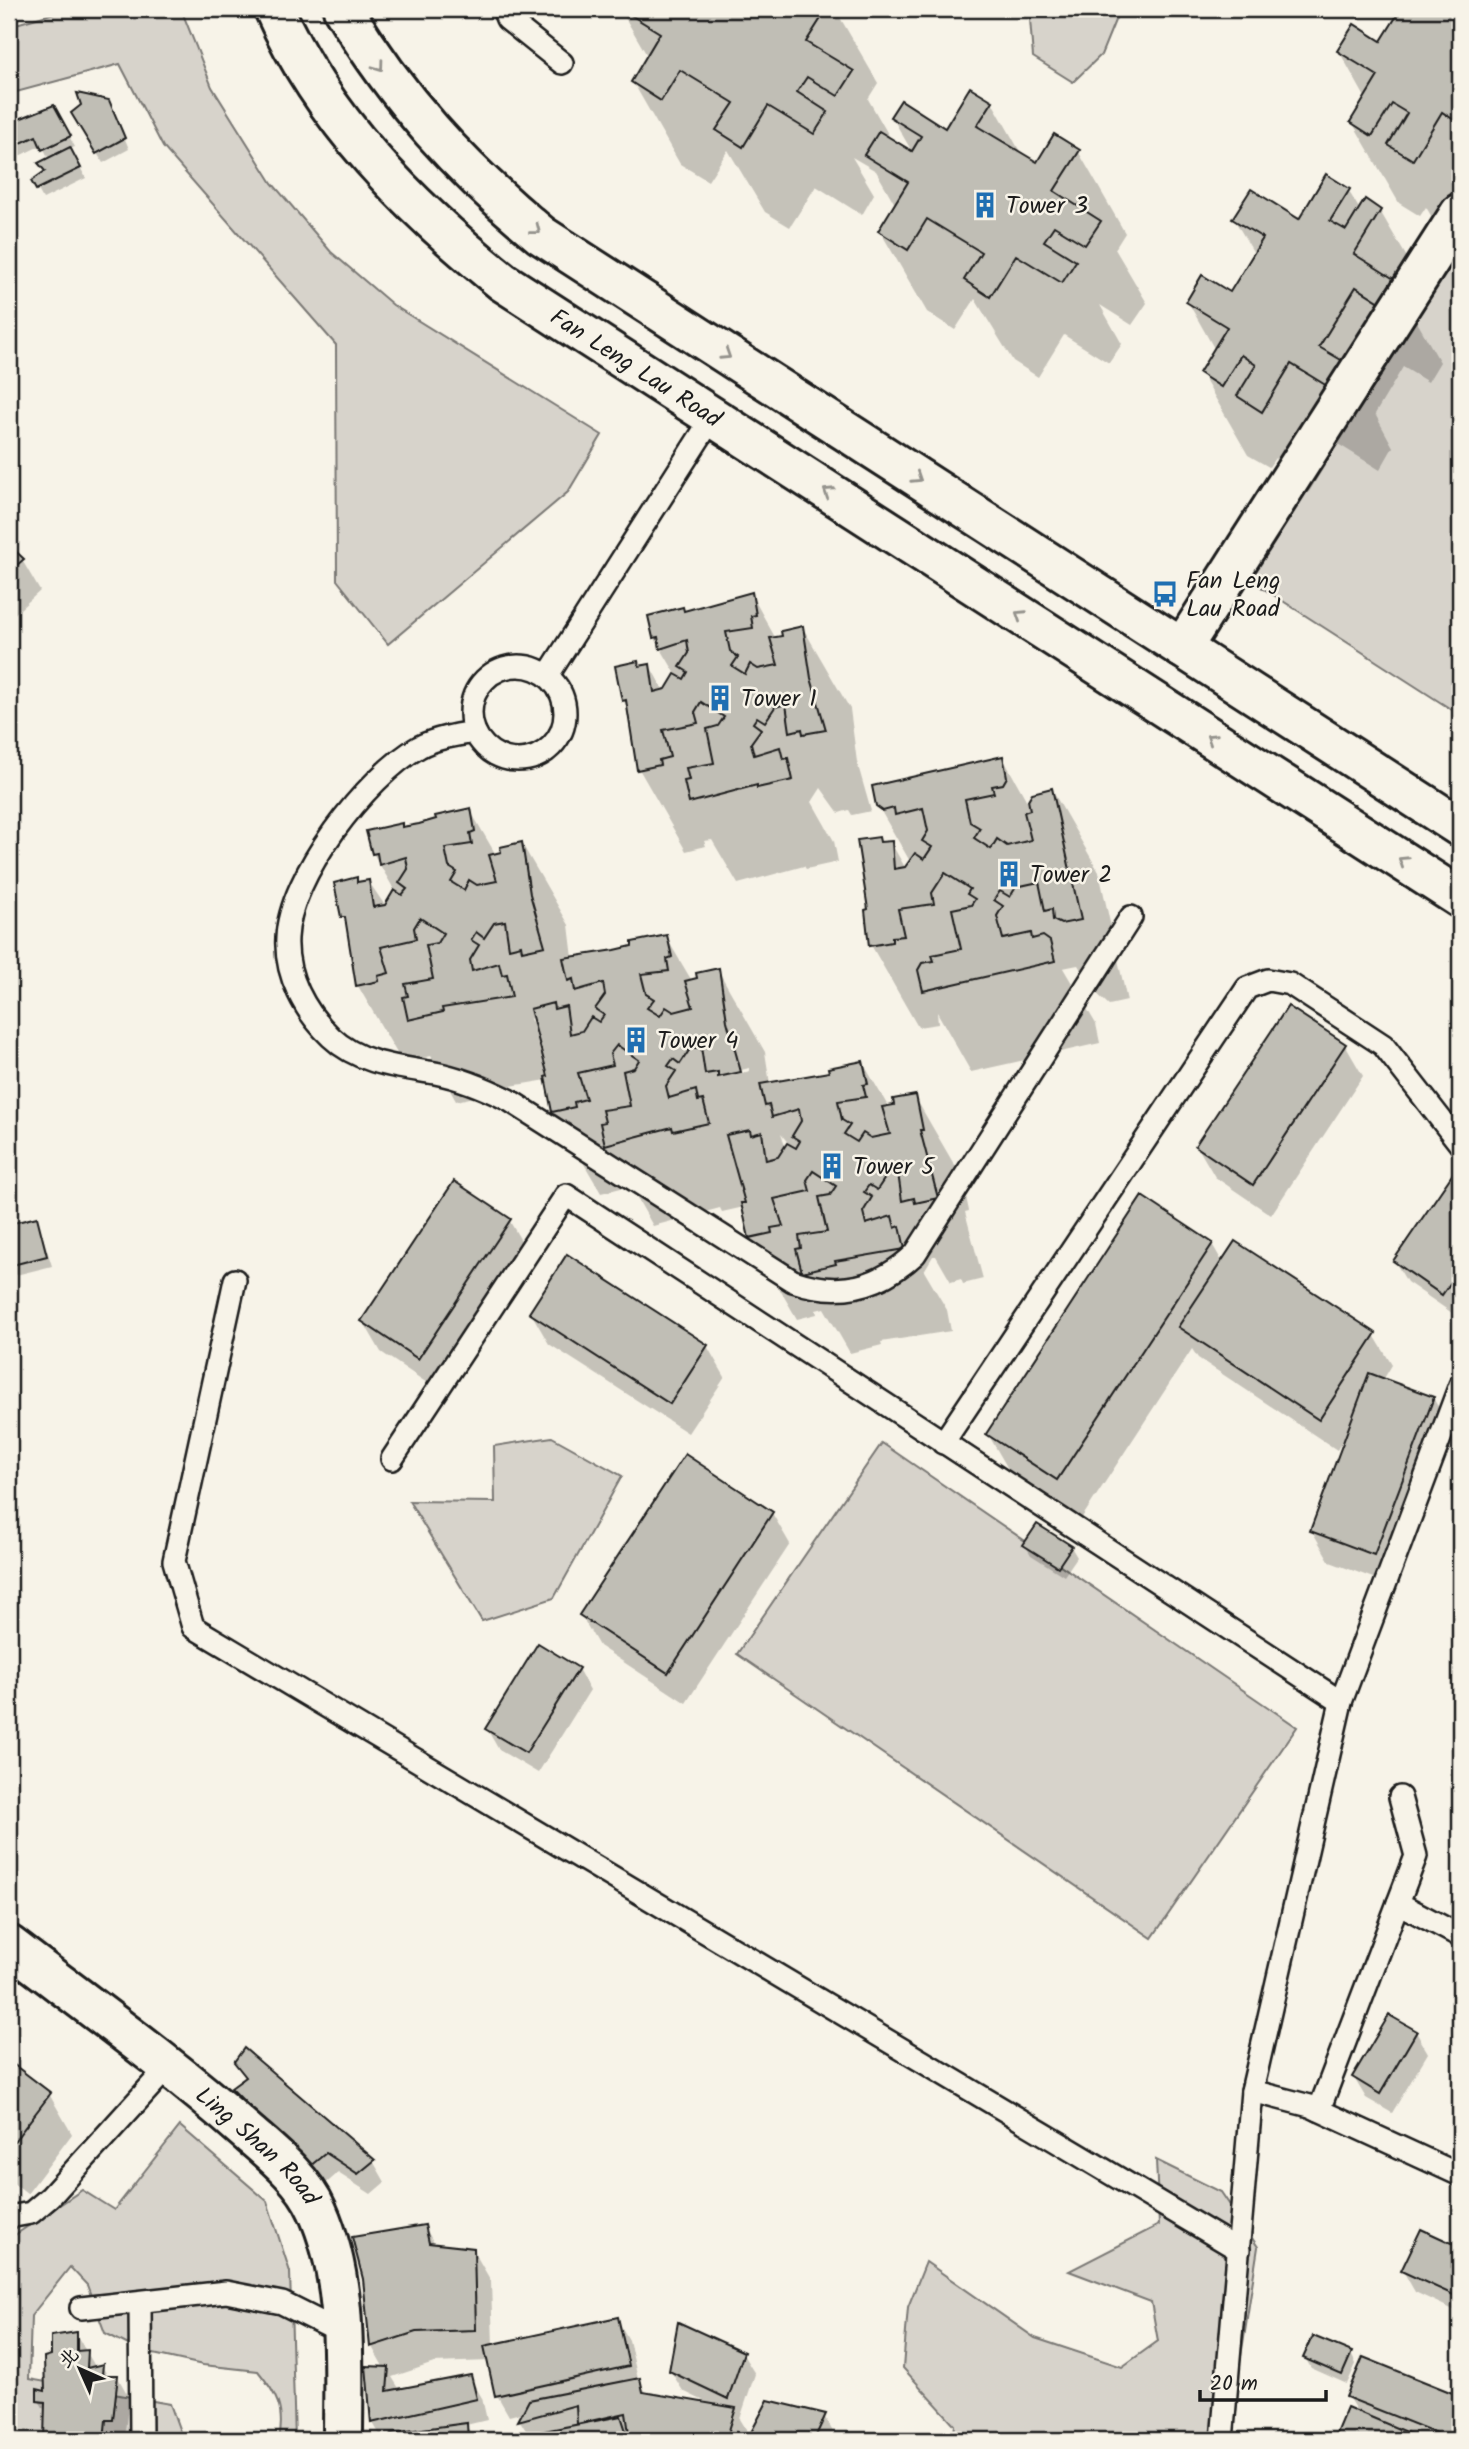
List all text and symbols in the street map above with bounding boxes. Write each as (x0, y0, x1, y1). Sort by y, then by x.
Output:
one-way arrow (371, 59, 383, 71)
place label: Tower 3 (1006, 187, 1088, 226)
building icon: Tower 3 (970, 190, 1000, 220)
one-way arrow (527, 222, 540, 234)
street label: Fan Leng Lau Road (542, 299, 730, 439)
one-way arrow (718, 347, 731, 360)
one-way arrow (909, 470, 922, 483)
one-way arrow (823, 488, 836, 501)
place label: Fan Leng Lau Road (1186, 562, 1281, 629)
bus stop icon: Fan Leng Lau Road (1150, 579, 1180, 609)
one-way arrow (1015, 611, 1028, 624)
place label: Tower 1 (741, 680, 817, 719)
building icon: Tower 1 (705, 683, 735, 713)
one-way arrow (1206, 733, 1219, 746)
place label: Tower 2 (1030, 856, 1112, 895)
one-way arrow (1397, 856, 1410, 869)
building icon: Tower 2 (994, 859, 1024, 889)
place label: Tower 4 (657, 1022, 738, 1061)
building icon: Tower 4 (621, 1025, 651, 1055)
place label: Tower 5 (853, 1148, 936, 1187)
building icon: Tower 5 (817, 1151, 847, 1181)
street label: Ling Shan Road (186, 2077, 329, 2214)
north arrow (46, 2334, 116, 2404)
text: 北 (52, 2341, 87, 2376)
scale bar (1200, 2358, 1326, 2402)
text: 20 m (1210, 2368, 1258, 2401)

